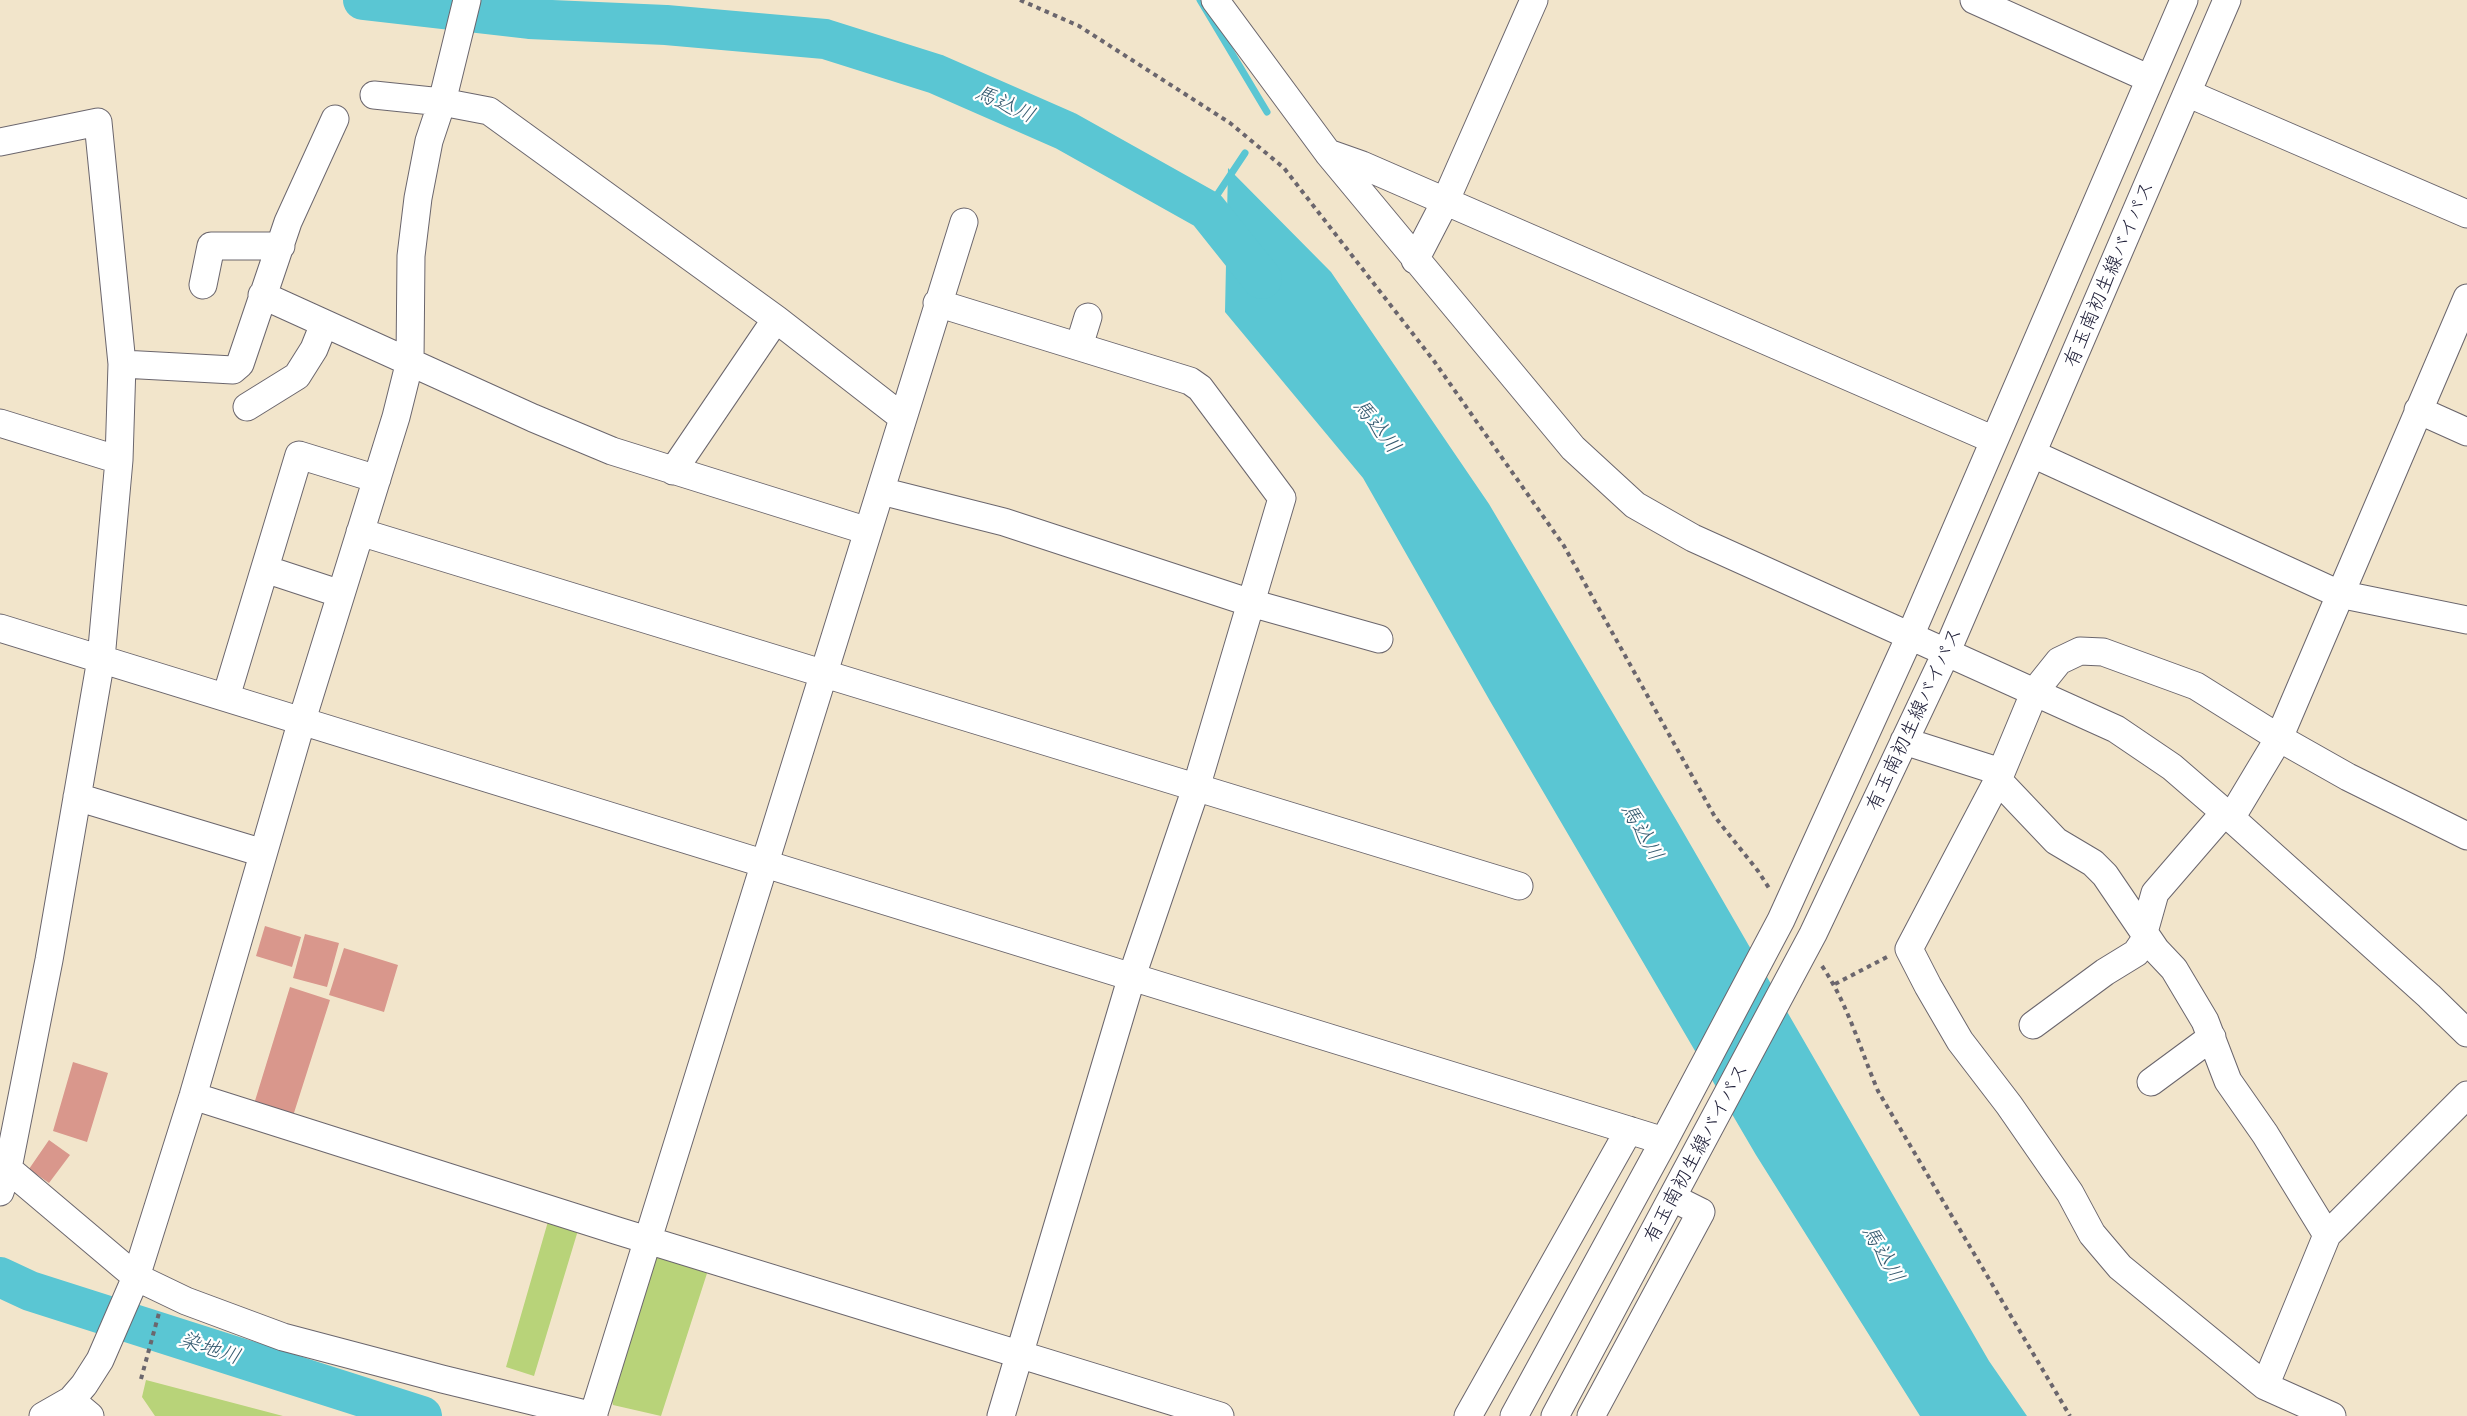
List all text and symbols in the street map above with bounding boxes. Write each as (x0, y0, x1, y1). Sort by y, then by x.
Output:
water label: 馬込川 (971, 80, 1039, 128)
street label: 有玉南初生線バイパス (2059, 177, 2159, 371)
water label: 馬込川 (1348, 393, 1406, 459)
street label: 有玉南初生線バイパス (1861, 623, 1967, 815)
water label: 馬込川 (1615, 798, 1669, 866)
street label: 有玉南初生線バイパス (1638, 1059, 1754, 1247)
water label: 馬込川 (1856, 1220, 1910, 1288)
water label: 染地川 (176, 1326, 244, 1370)

